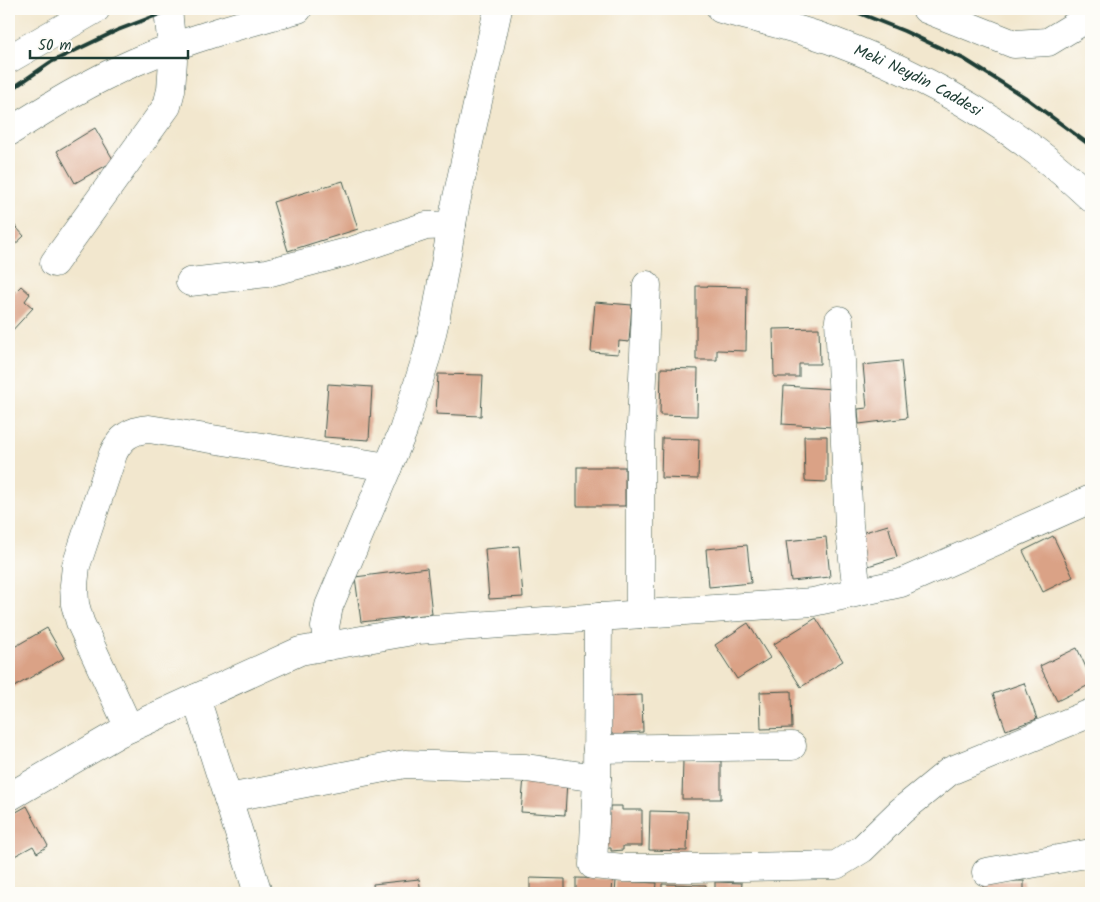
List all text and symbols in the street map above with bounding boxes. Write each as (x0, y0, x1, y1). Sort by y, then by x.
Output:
scale bar (30, 28, 188, 60)
text: 50 m (38, 34, 72, 58)
street label: Meki Neydin Caddesi (850, 38, 988, 124)

